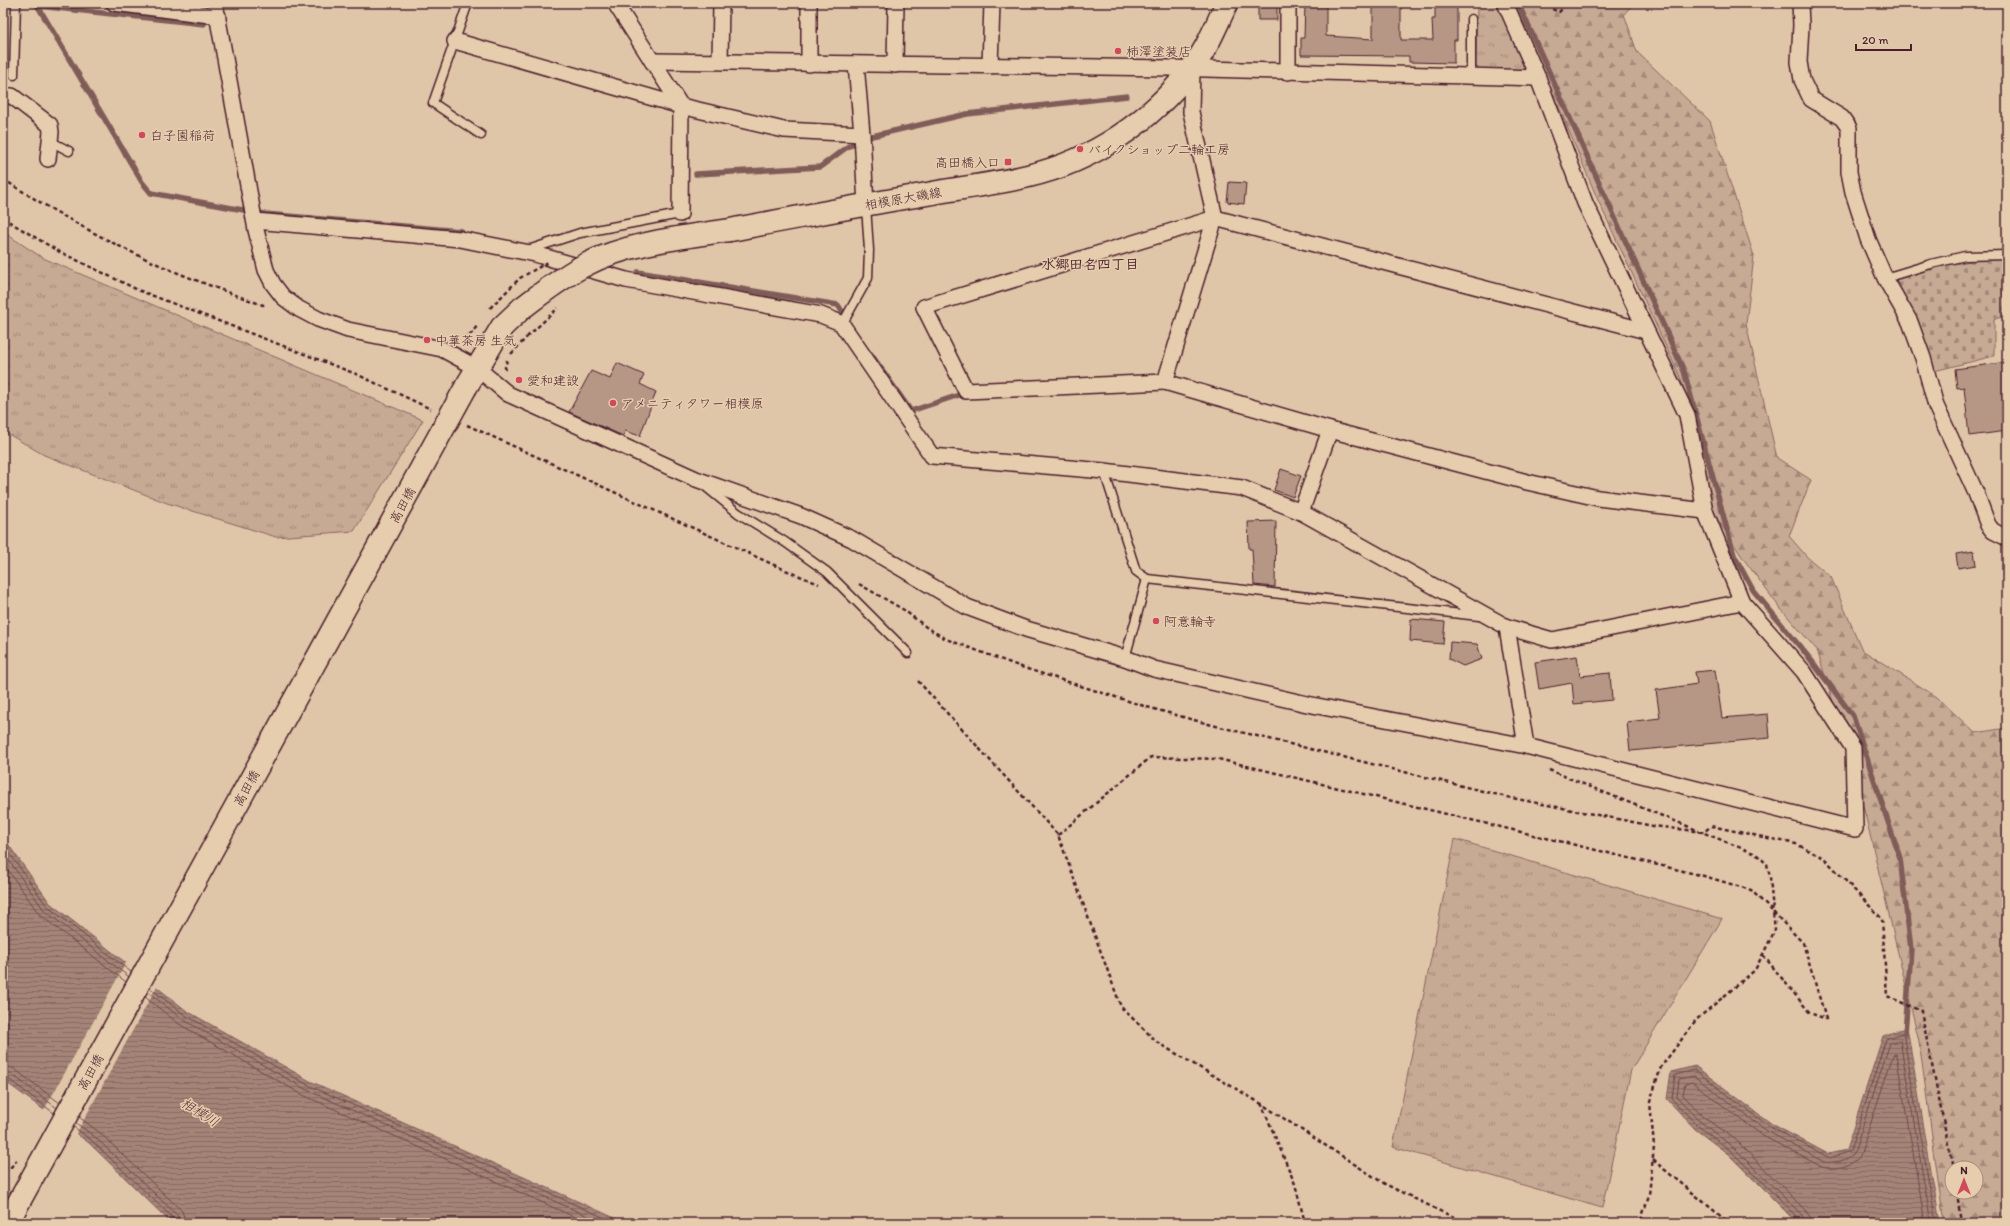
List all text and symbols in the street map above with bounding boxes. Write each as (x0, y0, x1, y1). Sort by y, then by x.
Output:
scale bar (1856, 26, 1911, 52)
text: 20 m (1862, 33, 1889, 47)
place label: 柿澤塗装店 (1126, 44, 1191, 59)
marker: 柿澤塗装店 (1113, 46, 1123, 56)
place label: 白子園稲荷 (150, 128, 215, 143)
marker: 白子園稲荷 (137, 130, 147, 140)
place label: バイクショップ二輪工房 (1088, 142, 1230, 157)
marker: バイクショップ二輪工房 (1075, 144, 1085, 154)
place label: 高田橋入口 (935, 155, 1000, 170)
marker: 高田橋入口 (1003, 157, 1013, 167)
street label: 相模原大磯線 (863, 184, 944, 213)
district label: 水郷田名四丁目 (1041, 256, 1139, 273)
place label: 中華茶房 生気 (435, 333, 516, 348)
marker: 中華茶房 生気 (422, 335, 432, 345)
place label: 愛和建設 (527, 373, 579, 388)
marker: 愛和建設 (514, 375, 524, 385)
place label: アメニティタワー相模原 (621, 396, 763, 411)
marker: アメニティタワー相模原 (608, 398, 618, 408)
street label: 高田橋 (386, 485, 418, 526)
place label: 阿意輪寺 (1164, 614, 1216, 629)
marker: 阿意輪寺 (1151, 616, 1161, 626)
street label: 高田橋 (230, 768, 262, 809)
street label: 高田橋 (74, 1052, 106, 1093)
water label: 相模川 (177, 1094, 222, 1131)
north arrow (1944, 1160, 1984, 1200)
text: N (1960, 1164, 1968, 1177)

